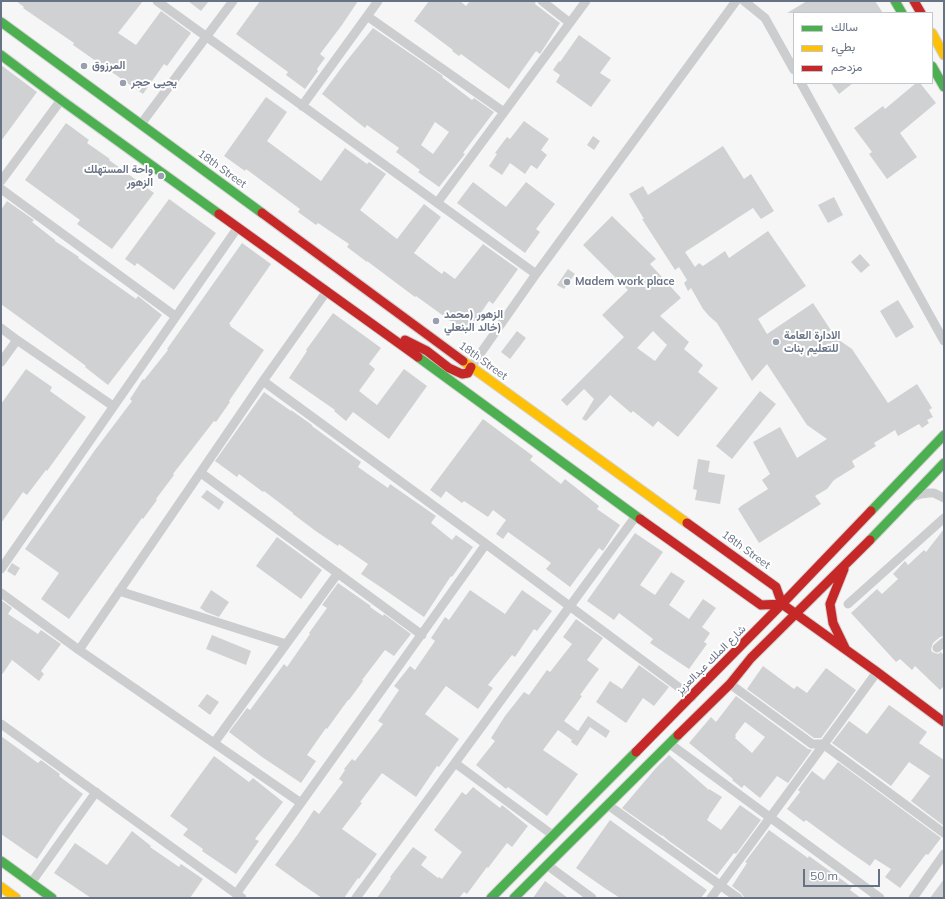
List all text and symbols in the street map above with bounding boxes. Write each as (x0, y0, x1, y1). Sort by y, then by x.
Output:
legend (793, 12, 933, 84)
text: سالك (831, 19, 858, 34)
text: بطيء (831, 39, 855, 54)
place label: المرزوق (92, 59, 125, 73)
text: مزدحم (831, 59, 862, 74)
marker: المرزوق (79, 61, 89, 71)
place label: يحيى حجر (131, 76, 177, 90)
marker: يحيى حجر (118, 78, 128, 88)
street label: 18th Street (195, 147, 249, 191)
place label: واحة المستهلك الزهور (84, 163, 153, 189)
marker: واحة المستهلك الزهور (156, 171, 166, 181)
place label: Madem work place (575, 275, 675, 289)
marker: Madem work place (562, 277, 572, 287)
place label: الزهور (محمد خالد البنعلي) (444, 308, 503, 334)
marker: الزهور (محمد خالد البنعلي) (431, 316, 441, 326)
place label: الادارة العامة للتعليم بنات (784, 329, 840, 355)
marker: الادارة العامة للتعليم بنات (771, 337, 781, 347)
street label: 18th Street (456, 339, 510, 383)
street label: 18th Street (719, 528, 773, 572)
street label: شارع الملك عبدالعزيز (673, 622, 749, 698)
scale bar (805, 861, 882, 887)
text: 50 m (810, 868, 838, 883)

